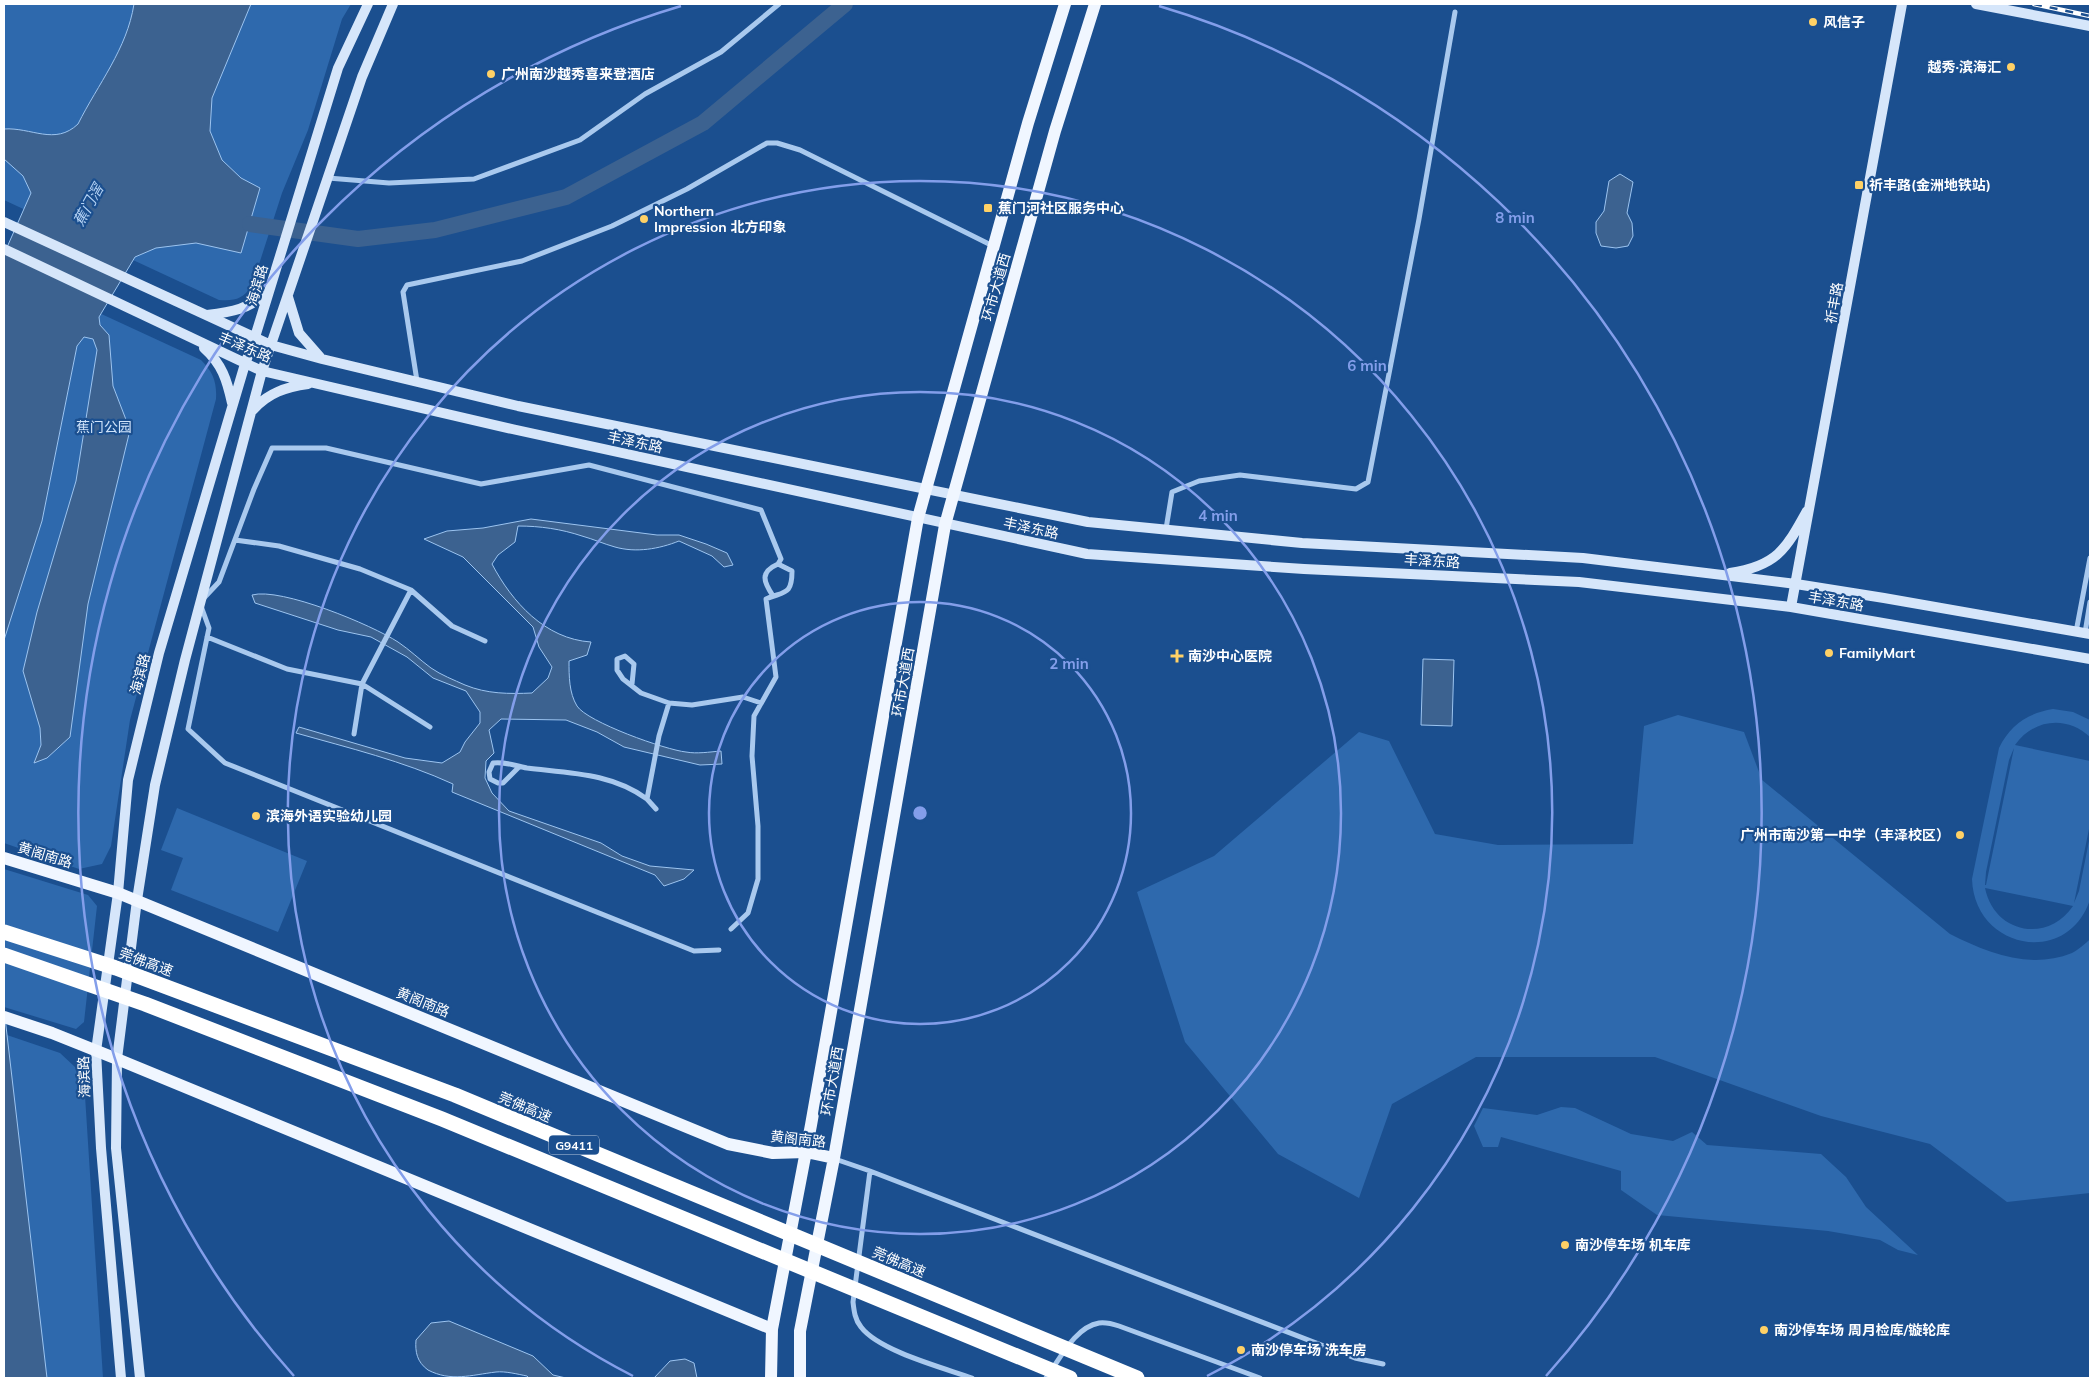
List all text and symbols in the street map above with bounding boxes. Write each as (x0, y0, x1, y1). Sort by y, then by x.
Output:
place label: 风信子 (1823, 13, 1865, 31)
marker: 风信子 (1807, 16, 1819, 28)
place label: 越秀·滨海汇 (1927, 58, 2001, 76)
marker: 越秀·滨海汇 (2005, 61, 2017, 73)
place label: 广州南沙越秀喜来登酒店 (501, 65, 655, 83)
marker: 广州南沙越秀喜来登酒店 (485, 68, 497, 80)
place label: 祈丰路(金洲地铁站) (1869, 176, 1991, 194)
water label: 蕉门滘 (69, 179, 108, 229)
marker: 祈丰路(金洲地铁站) (1853, 179, 1865, 191)
place label: 蕉门河社区服务中心 (998, 199, 1124, 217)
place label: Northern Impression 北方印象 (654, 202, 787, 236)
marker: 蕉门河社区服务中心 (982, 202, 994, 214)
text: 8 min (1495, 208, 1535, 227)
marker: Northern Impression 北方印象 (638, 213, 650, 225)
street label: 环市大道西 (978, 251, 1014, 323)
street label: 海滨路 (242, 262, 272, 308)
street label: 祈丰路 (1821, 281, 1847, 325)
street label: 丰泽东路 (216, 328, 274, 366)
text: 6 min (1347, 356, 1387, 375)
park label: 蕉门公园 (76, 418, 132, 436)
street label: 丰泽东路 (606, 427, 664, 457)
text: 4 min (1198, 506, 1238, 525)
street label: 丰泽东路 (1002, 513, 1060, 543)
street label: 丰泽东路 (1404, 551, 1460, 571)
street label: 丰泽东路 (1807, 587, 1865, 615)
place label: FamilyMart (1839, 644, 1916, 662)
street label: 环市大道西 (888, 646, 918, 718)
place label: 南沙中心医院 (1188, 647, 1272, 665)
marker: FamilyMart (1823, 647, 1835, 659)
marker: 南沙中心医院 (1170, 649, 1184, 663)
street label: 海滨路 (126, 651, 154, 697)
text: 2 min (1049, 654, 1089, 673)
centre of rings (911, 804, 929, 822)
place label: 滨海外语实验幼儿园 (266, 807, 392, 825)
marker: 滨海外语实验幼儿园 (250, 810, 262, 822)
place label: 广州市南沙第一中学（丰泽校区） (1740, 826, 1950, 844)
marker: 广州市南沙第一中学（丰泽校区） (1954, 829, 1966, 841)
street label: 黄阁南路 (16, 838, 74, 872)
street label: 莞佛高速 (117, 944, 175, 980)
street label: 黄阁南路 (394, 983, 452, 1021)
street label: 环市大道西 (817, 1045, 847, 1117)
street label: 海滨路 (74, 1056, 94, 1098)
street label: 莞佛高速 (496, 1088, 554, 1126)
street label: 黄阁南路 (769, 1127, 827, 1151)
road number: G9411 (549, 1136, 599, 1154)
place label: 南沙停车场 机车库 (1575, 1236, 1691, 1254)
marker: 南沙停车场 机车库 (1559, 1239, 1571, 1251)
street label: 莞佛高速 (870, 1243, 928, 1281)
place label: 南沙停车场 周月检库/镟轮库 (1774, 1321, 1950, 1339)
marker: 南沙停车场 周月检库/镟轮库 (1758, 1324, 1770, 1336)
place label: 南沙停车场 洗车房 (1251, 1341, 1367, 1359)
marker: 南沙停车场 洗车房 (1235, 1344, 1247, 1356)

